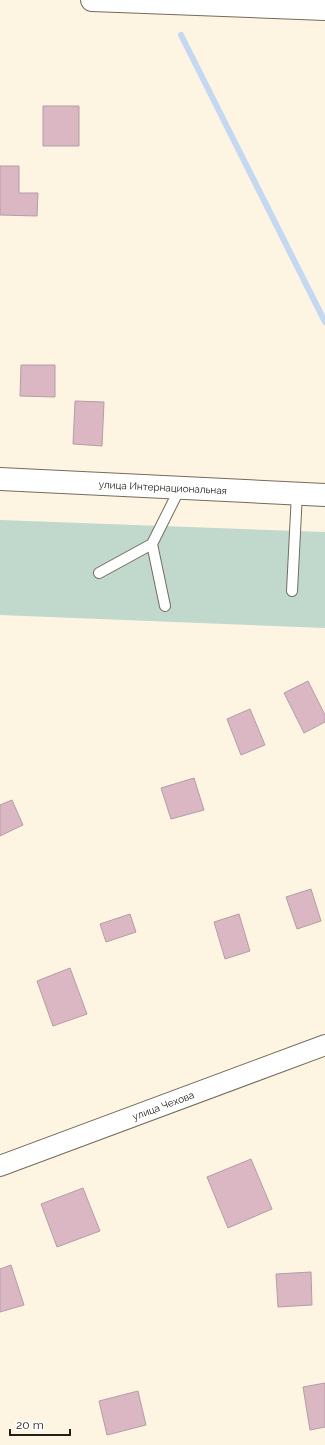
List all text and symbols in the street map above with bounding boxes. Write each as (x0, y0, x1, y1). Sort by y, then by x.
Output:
street label: улица Интернациональная (98, 479, 227, 496)
street label: улица Чехова (131, 1089, 196, 1122)
scale bar (10, 1411, 70, 1437)
text: 20 m (16, 1418, 44, 1432)

